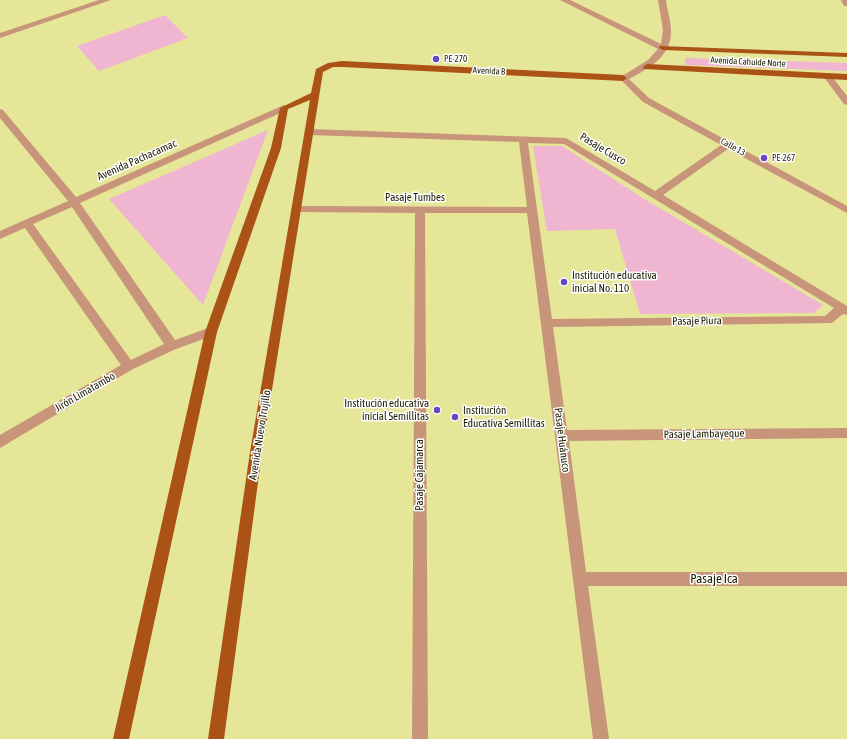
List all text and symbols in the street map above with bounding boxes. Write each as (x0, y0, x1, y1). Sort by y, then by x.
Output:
marker: PE-270 (431, 54, 441, 64)
place label: PE-270 (444, 54, 467, 64)
street label: Avenida Cahuide Norte (710, 55, 786, 69)
street label: Avenida B (472, 65, 506, 77)
street label: Pasaje Cusco (577, 130, 629, 168)
street label: Calle 13 (719, 136, 747, 158)
street label: Avenida Pachacamac (95, 137, 179, 183)
marker: PE-267 (759, 153, 769, 163)
place label: PE-267 (772, 153, 795, 163)
street label: Pasaje Tumbes (385, 191, 445, 205)
place label: Institución educativa inicial No. 110 (572, 269, 657, 295)
marker: Institución educativa inicial No. 110 (559, 277, 569, 287)
street label: Pasaje Piura (672, 314, 722, 328)
street label: Jirón Limatambo (52, 369, 118, 415)
street label: Avenida Nuevo Trujillo (246, 389, 274, 481)
place label: Institución educativa inicial Semillitas (344, 397, 429, 423)
place label: Institución Educativa Semillitas (463, 404, 545, 430)
marker: Institución educativa inicial Semillitas (432, 405, 442, 415)
street label: Pasaje Huánuco (551, 407, 573, 473)
marker: Institución Educativa Semillitas (450, 412, 460, 422)
street label: Pasaje Lambayeque (663, 427, 745, 441)
street label: Pasaje Cajamarca (413, 439, 427, 511)
street label: Pasaje Ica (690, 571, 738, 587)

